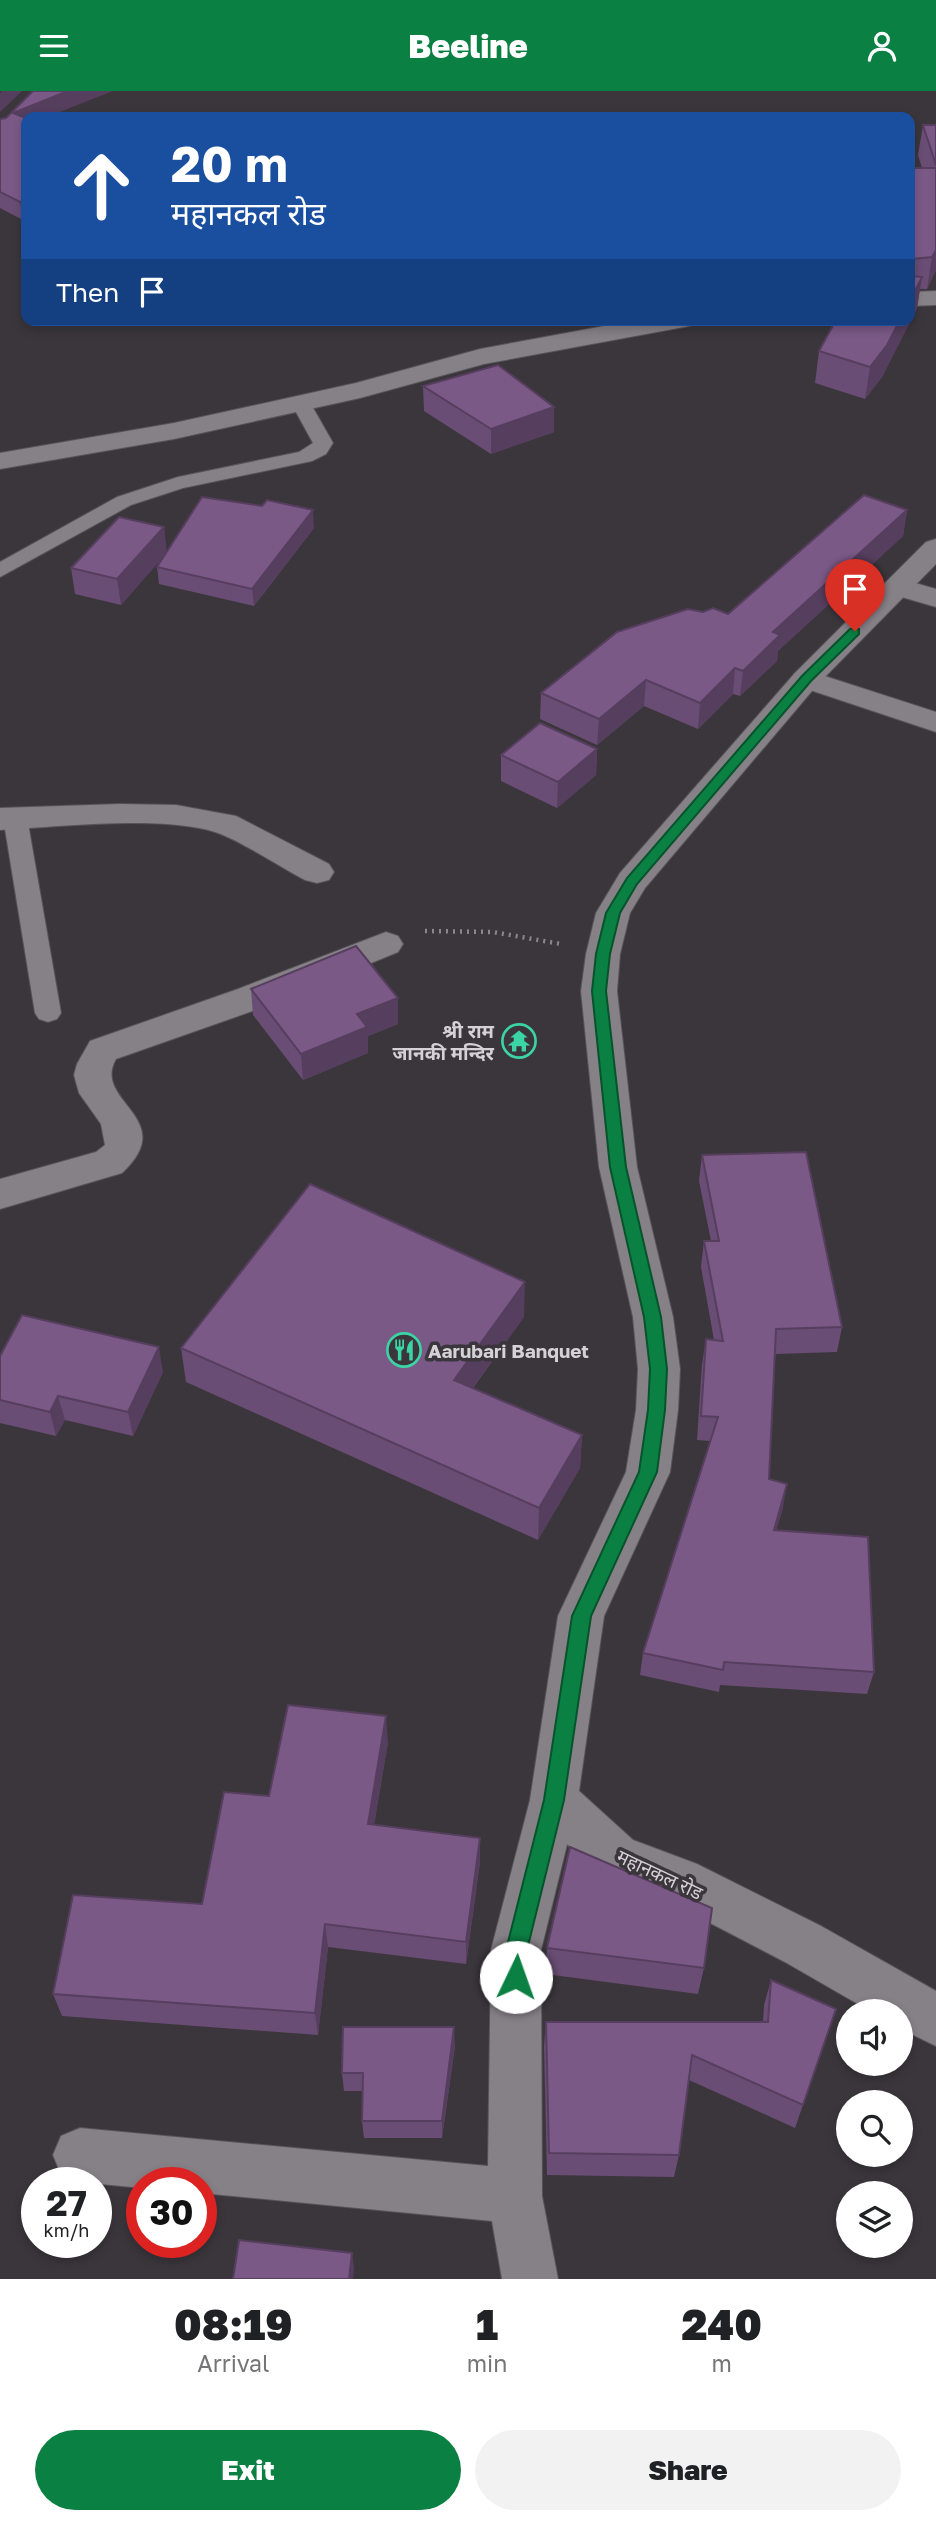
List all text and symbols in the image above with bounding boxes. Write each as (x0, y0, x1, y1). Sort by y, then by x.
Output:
icon: menu (35, 27, 73, 65)
text: Beeline (408, 27, 528, 65)
icon: person (863, 27, 901, 65)
text: 20 m (171, 134, 288, 193)
icon: ahead (56, 140, 147, 231)
text: महानकल रोड (171, 194, 326, 232)
icon: arrive (133, 273, 171, 311)
text: Then (56, 277, 119, 308)
pin (825, 559, 885, 631)
icon: arrive (836, 570, 874, 608)
place label: श्री राम जानकी मन्दिर (392, 1019, 495, 1064)
temple icon: श्री राम जानकी मन्दिर (500, 1022, 538, 1060)
restaurant icon: Aarubari Banquet (385, 1331, 423, 1369)
place label: Aarubari Banquet (428, 1339, 589, 1362)
street label: महानकल रोड (613, 1844, 707, 1904)
position arrow (479, 1940, 553, 2014)
map controls (836, 1999, 913, 2258)
button: sound (836, 1999, 913, 2076)
button: search (836, 2090, 913, 2167)
speed limit sign: 30 (126, 2167, 217, 2258)
button: layers (836, 2181, 913, 2258)
text: 27 (46, 2182, 87, 2224)
text: km/h (44, 2219, 89, 2241)
text: 08:19 (174, 2299, 293, 2349)
text: 1 (476, 2299, 498, 2349)
text: 240 (681, 2299, 762, 2349)
text: Arrival (197, 2349, 269, 2377)
text: min (467, 2349, 507, 2377)
text: m (712, 2349, 732, 2377)
button: Exit (35, 2430, 461, 2510)
button: Share (475, 2430, 901, 2510)

